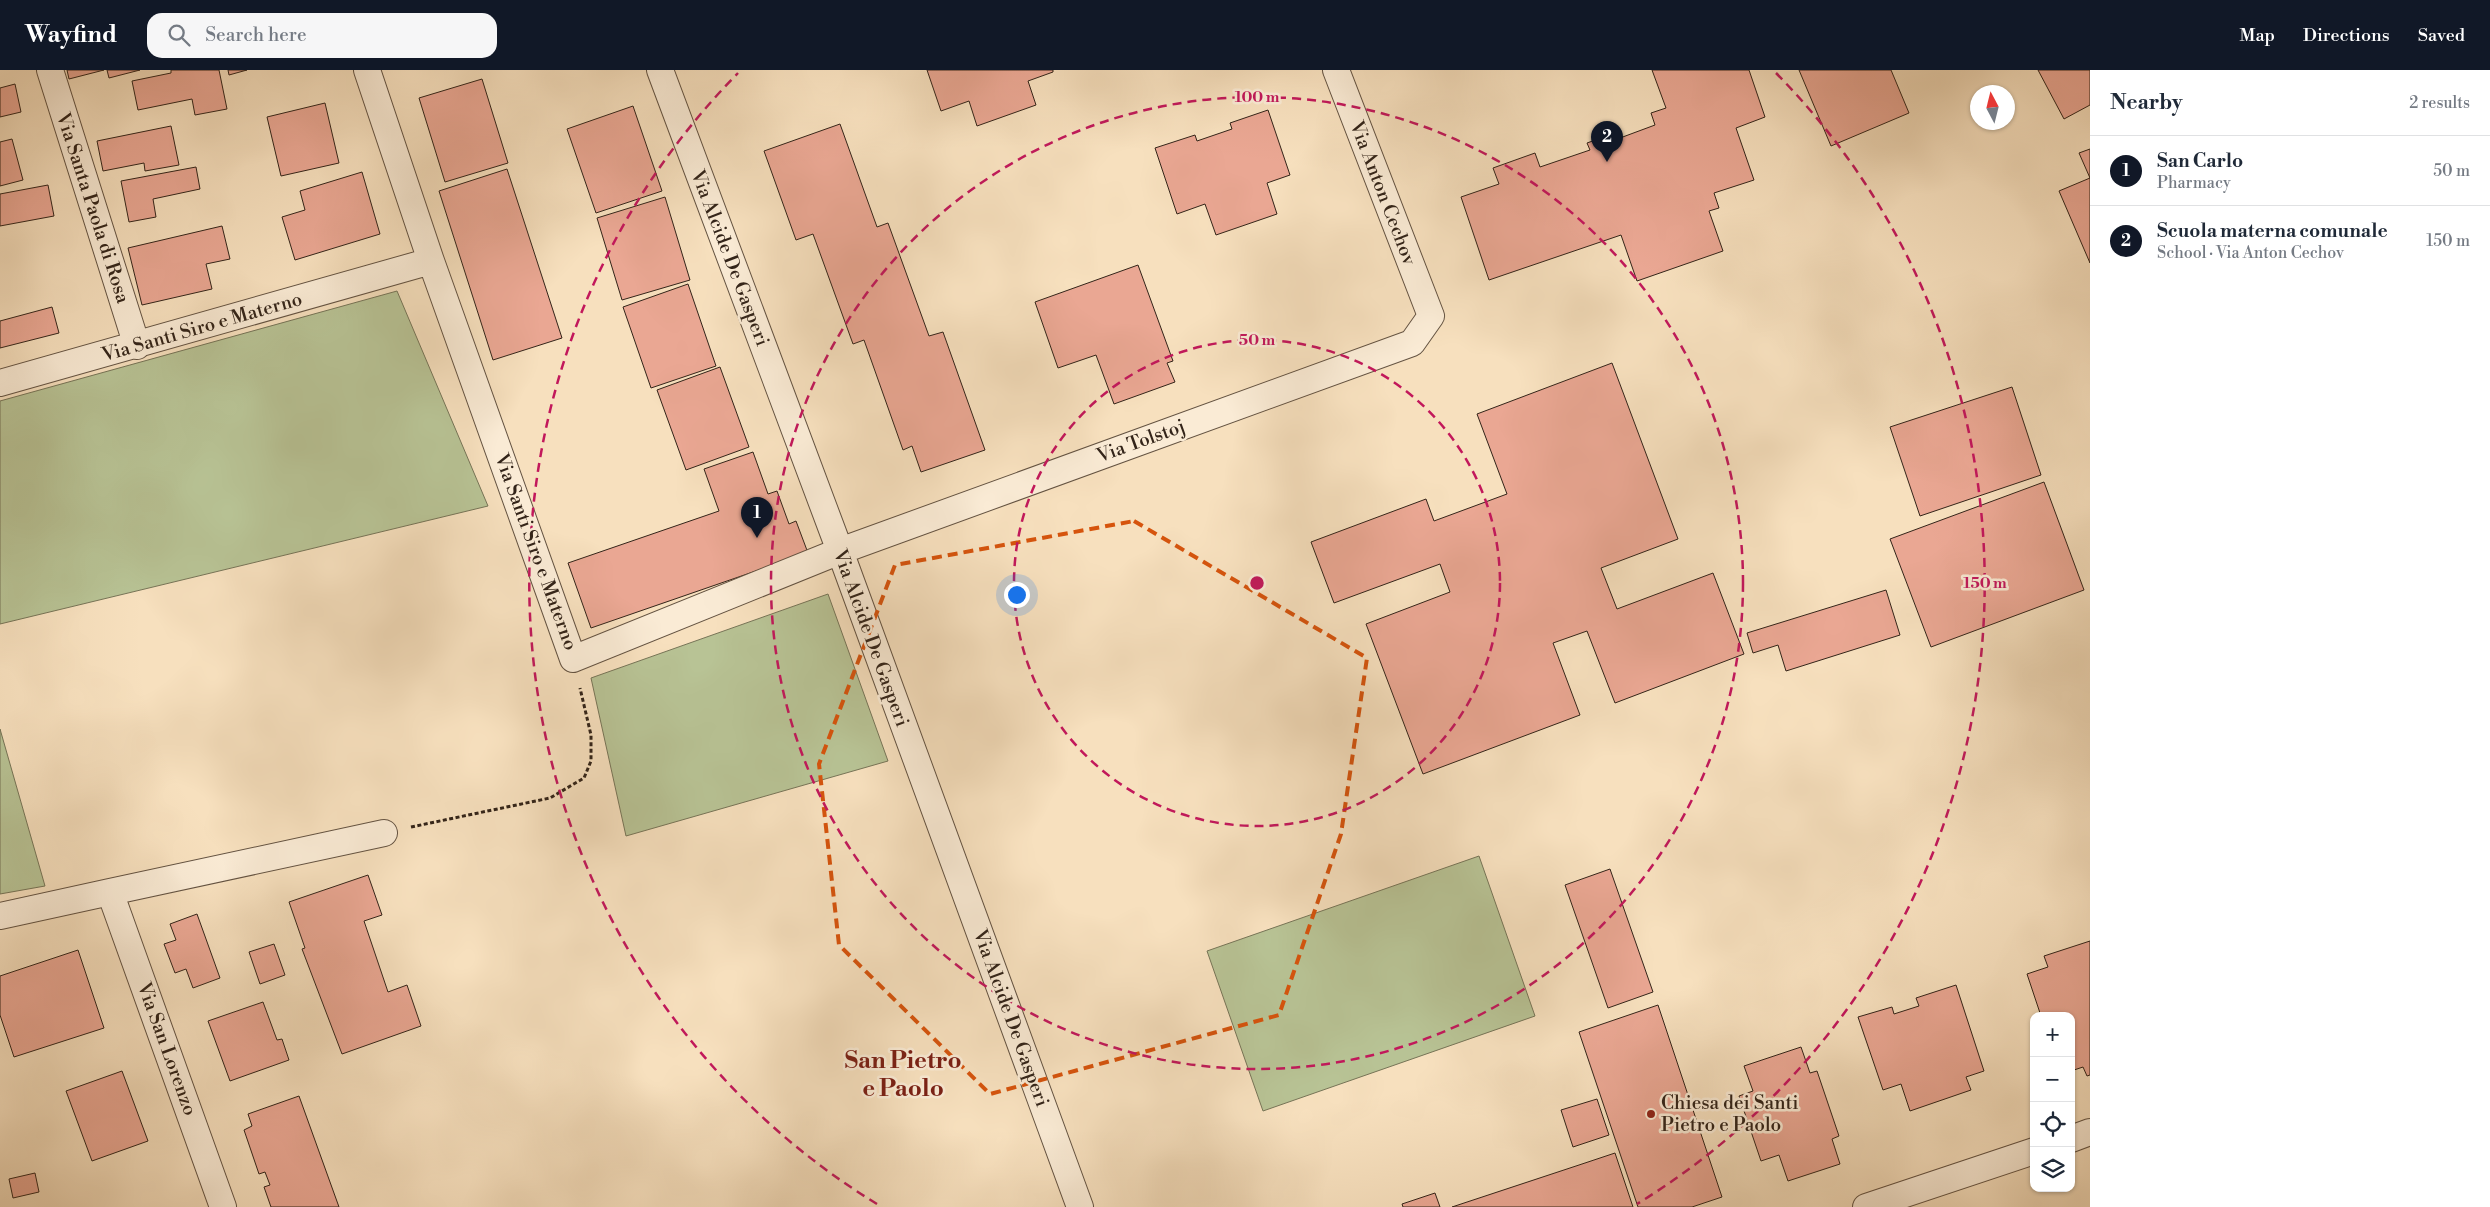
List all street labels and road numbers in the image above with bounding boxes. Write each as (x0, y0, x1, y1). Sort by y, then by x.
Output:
street label: Via Santa Paola di Rosa (51, 109, 135, 307)
street label: Via Anton Cechov (1344, 117, 1422, 269)
street label: Via Alcide De Gasperi (685, 166, 775, 349)
street label: Via Santi Siro e Materno (98, 287, 305, 367)
street label: Via Tolstoj (1093, 414, 1188, 468)
street label: Via Santi Siro e Materno (489, 450, 583, 654)
street label: Via Alcide De Gasperi (827, 545, 914, 730)
street label: Via Alcide De Gasperi (967, 925, 1054, 1110)
street label: Via San Lorenzo (131, 978, 202, 1119)

